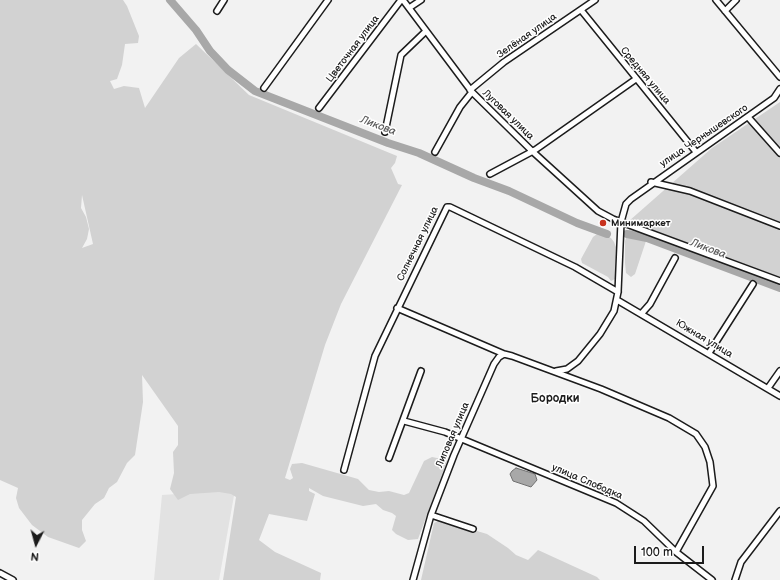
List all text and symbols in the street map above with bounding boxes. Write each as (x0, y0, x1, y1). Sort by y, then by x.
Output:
street label: Зелёная улица (495, 11, 559, 61)
street label: Цветочная улица (324, 13, 382, 85)
street label: Средняя улица (618, 45, 672, 107)
street label: Луговая улица (480, 87, 536, 143)
street label: улица Чернышевского (658, 102, 750, 170)
water label: Ликова (358, 113, 398, 139)
street label: Солнечная улица (395, 205, 441, 283)
place label: Минимаркет (611, 217, 671, 229)
marker: Минимаркет (598, 218, 608, 228)
water label: Ликова (688, 236, 728, 262)
street label: Южная улица (673, 317, 735, 361)
district label: Бородки (531, 392, 579, 406)
street label: Липовая улица (434, 400, 472, 470)
street label: улица Слободка (550, 462, 624, 502)
north arrow (16, 524, 56, 564)
scale bar (636, 538, 706, 564)
text: 100 m (641, 545, 673, 560)
text: N (30, 550, 39, 563)

